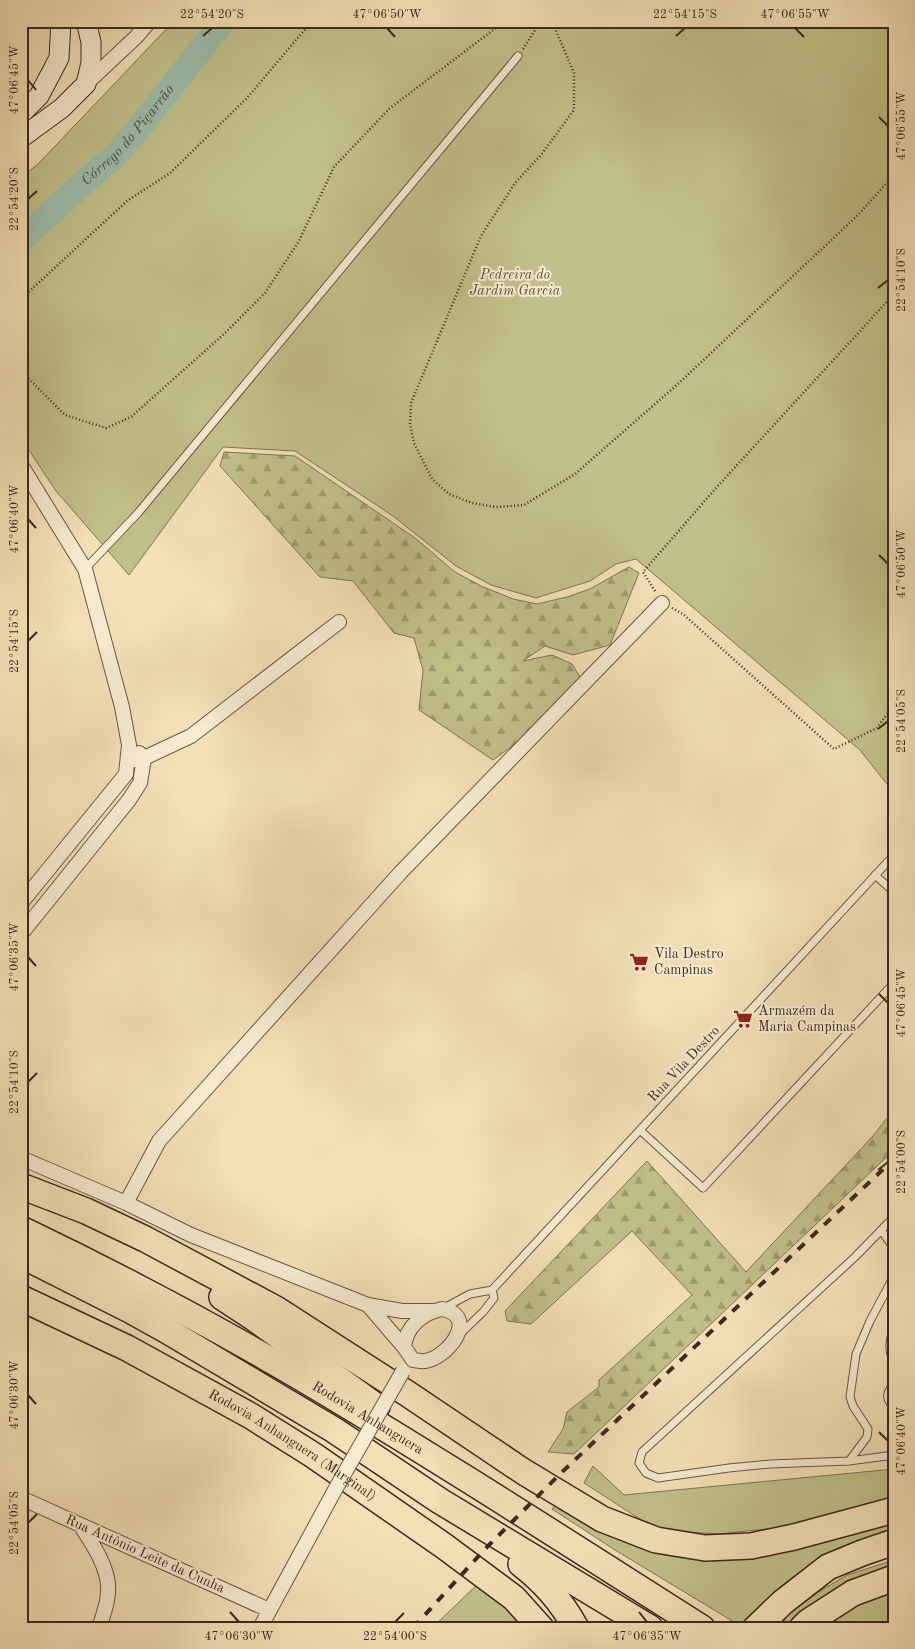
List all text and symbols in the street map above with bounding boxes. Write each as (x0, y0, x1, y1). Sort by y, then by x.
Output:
text: 22°54'20"S (180, 8, 244, 21)
text: 47°06'50"W (352, 8, 422, 21)
text: 22°54'15"S (653, 8, 717, 21)
text: 47°06'55"W (760, 8, 830, 21)
text: 47°06'45"W (8, 45, 21, 115)
water label: Córrego do Piçarrão (78, 82, 177, 188)
text: 47°06'55"W (895, 91, 908, 161)
text: 22°54'20"S (8, 167, 21, 231)
text: 22°54'10"S (895, 248, 908, 312)
park label: Pedreira do Jardim Garcia (470, 268, 561, 298)
text: 47°06'40"W (9, 484, 21, 554)
text: 47°06'50"W (895, 529, 908, 599)
text: 22°54'15"S (8, 609, 21, 673)
text: 22°54'05"S (895, 689, 908, 753)
text: 47°06'35"W (8, 922, 21, 992)
place label: Vila Destro Campinas (654, 947, 724, 977)
supermarket icon: Vila Destro Campinas (628, 951, 650, 973)
text: 47°06'45"W (895, 968, 908, 1038)
place label: Armazém da Maria Campinas (758, 1004, 856, 1034)
supermarket icon: Armazém da Maria Campinas (732, 1008, 754, 1030)
street label: Rua Vila Destro (645, 1023, 723, 1105)
text: 22°54'10"S (8, 1050, 21, 1114)
text: 22°54'00"S (895, 1130, 908, 1194)
text: 47°06'30"W (9, 1360, 21, 1430)
street label: Rodovia Anhanguera (310, 1379, 426, 1457)
street label: Rodovia Anhanguera (Marginal) (206, 1387, 379, 1503)
text: 47°06'40"W (896, 1406, 908, 1476)
text: 22°54'05"S (8, 1491, 21, 1555)
street label: Rua Antônio Leite da Cunha (63, 1513, 227, 1596)
text: 22°54'00"S (363, 1630, 427, 1643)
text: 47°06'35"W (612, 1630, 682, 1643)
text: 47°06'30"W (204, 1631, 274, 1643)

